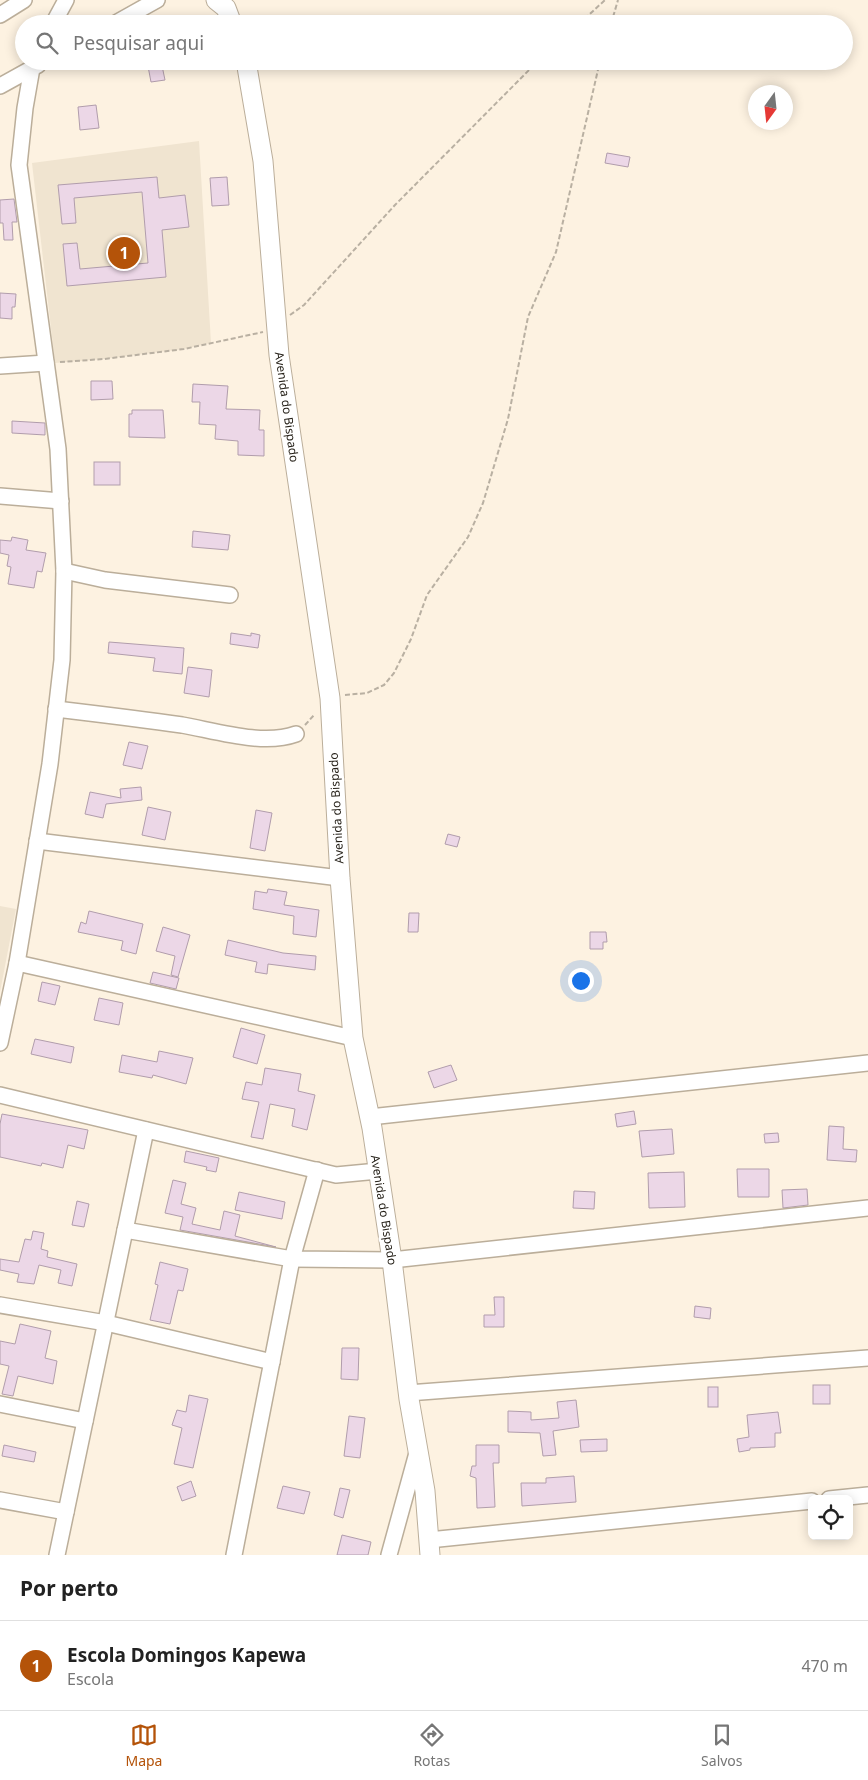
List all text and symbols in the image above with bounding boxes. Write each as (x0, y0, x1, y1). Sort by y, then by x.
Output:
search box (15, 15, 853, 70)
icon: search (33, 29, 61, 57)
text: Pesquisar aqui (73, 30, 204, 56)
north arrow (748, 85, 793, 130)
pin: 1 (108, 234, 140, 272)
street label: Avenida do Bispado (271, 351, 303, 463)
street label: Avenida do Bispado (325, 752, 347, 864)
your location (568, 968, 594, 994)
street label: Avenida do Bispado (367, 1154, 401, 1266)
map controls (808, 1495, 853, 1540)
button: locate (808, 1495, 853, 1540)
text: Por perto (20, 1574, 118, 1602)
text: Escola Domingos Kapewa (67, 1642, 306, 1668)
text: 1 (31, 1655, 41, 1677)
text: 470 m (801, 1655, 848, 1677)
text: Escola (67, 1668, 114, 1690)
tab: Mapa (125, 1721, 162, 1770)
tab: Rotas (413, 1721, 450, 1770)
tab: Salvos (701, 1721, 743, 1770)

